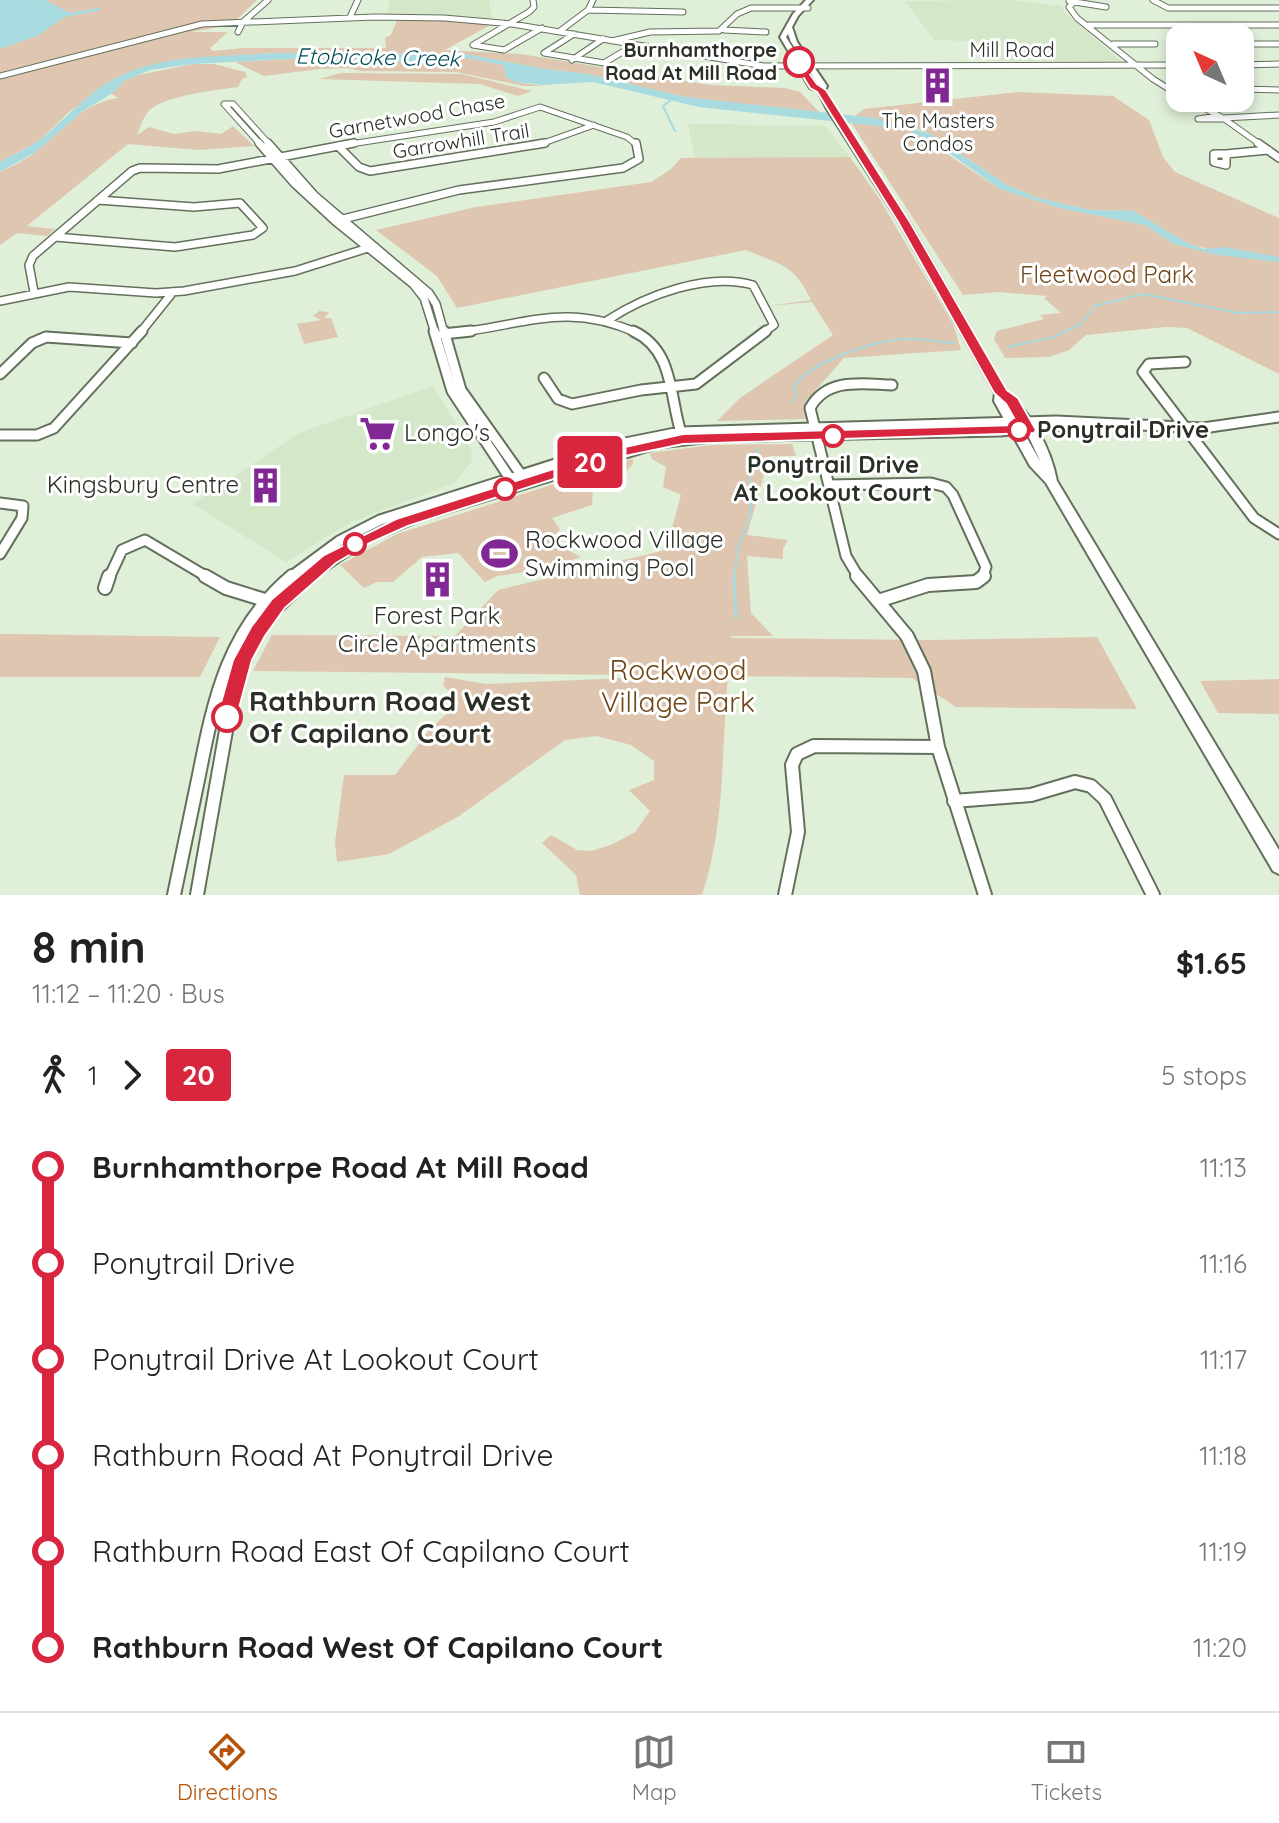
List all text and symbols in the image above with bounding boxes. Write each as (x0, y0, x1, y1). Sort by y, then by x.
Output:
north arrow (1166, 24, 1254, 112)
map controls (1166, 24, 1254, 112)
place label: Burnhamthorpe Road At Mill Road (605, 37, 777, 85)
street label: Mill Road (969, 37, 1055, 62)
water label: Etobicoke Creek (295, 42, 463, 72)
marker: Burnhamthorpe Road At Mill Road (784, 47, 814, 77)
building icon: The Masters Condos (919, 67, 957, 105)
street label: Garnetwood Chase (327, 88, 507, 143)
place label: The Masters Condos (881, 108, 995, 156)
street label: Garrowhill Trail (391, 117, 531, 164)
park label: Fleetwood Park (1020, 259, 1194, 289)
supermarket icon: Longo's (359, 414, 397, 452)
place label: Ponytrail Drive (1037, 414, 1209, 444)
place label: Longo's (404, 417, 490, 447)
marker: Ponytrail Drive (1008, 419, 1030, 441)
marker: Ponytrail Drive At Lookout Court (822, 425, 844, 447)
line badge: 20 (554, 436, 626, 488)
text: 20 (573, 444, 607, 479)
place label: Ponytrail Drive At Lookout Court (734, 449, 932, 507)
building icon: Kingsbury Centre (246, 466, 284, 504)
place label: Kingsbury Centre (47, 469, 239, 499)
unlabelled marker (494, 478, 516, 500)
place label: Rockwood Village Swimming Pool (525, 524, 724, 582)
unlabelled marker (344, 533, 366, 555)
sports icon: Rockwood Village Swimming Pool (480, 535, 518, 573)
building icon: Forest Park Circle Apartments (418, 560, 456, 598)
place label: Forest Park Circle Apartments (338, 600, 536, 658)
park label: Rockwood Village Park (601, 652, 755, 719)
place label: Rathburn Road West Of Capilano Court (249, 683, 532, 750)
marker: Rathburn Road West Of Capilano Court (212, 702, 242, 732)
text: 8 min (32, 919, 146, 974)
text: $1.65 (1176, 944, 1247, 982)
text: 11:12 – 11:20 · Bus (32, 977, 225, 1010)
icon: walk (32, 1053, 76, 1097)
icon: forward (110, 1053, 154, 1097)
text: 20 (182, 1057, 215, 1092)
text: 1 (88, 1059, 98, 1092)
text: 5 stops (1161, 1059, 1247, 1092)
text: Burnhamthorpe Road At Mill Road (92, 1148, 589, 1186)
text: 11:13 (1200, 1151, 1247, 1184)
text: Ponytrail Drive (92, 1244, 295, 1282)
text: 11:16 (1199, 1247, 1247, 1280)
text: Ponytrail Drive At Lookout Court (92, 1340, 539, 1378)
text: 11:17 (1200, 1343, 1247, 1376)
text: Rathburn Road At Ponytrail Drive (92, 1436, 553, 1474)
text: 11:18 (1199, 1439, 1247, 1472)
text: Rathburn Road East Of Capilano Court (92, 1532, 630, 1570)
text: 11:19 (1199, 1535, 1247, 1568)
text: Rathburn Road West Of Capilano Court (92, 1628, 663, 1666)
text: 11:20 (1193, 1631, 1247, 1664)
tab: Directions (177, 1730, 278, 1806)
tab: Map (632, 1730, 677, 1806)
tab: Tickets (1031, 1730, 1102, 1806)

